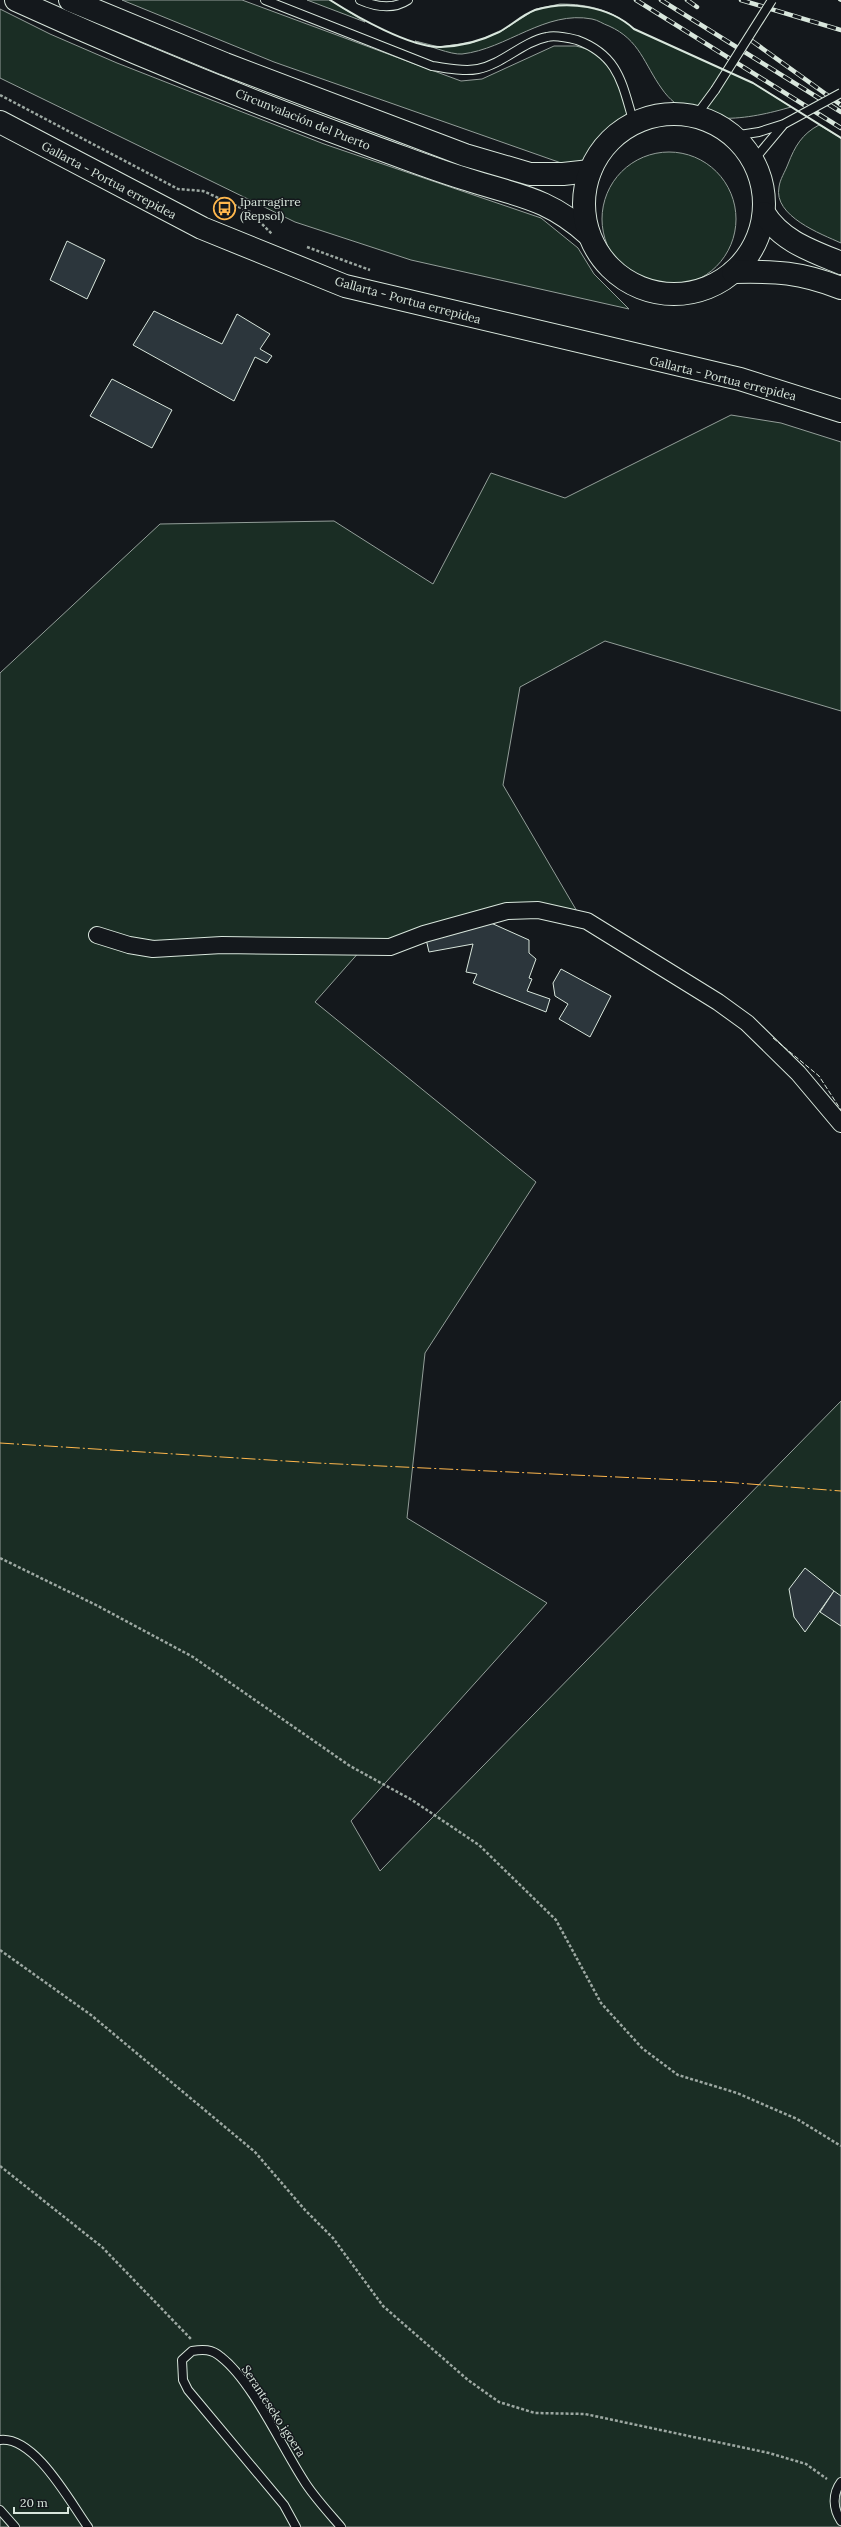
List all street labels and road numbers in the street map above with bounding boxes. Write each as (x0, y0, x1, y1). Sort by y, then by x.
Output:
street label: Circunvalación del Puerto (233, 85, 373, 153)
street label: Gallarta - Portua errepidea (39, 138, 179, 222)
street label: Gallarta - Portua errepidea (333, 273, 483, 327)
street label: Gallarta - Portua errepidea (648, 352, 798, 404)
street label: Seranteseko igoera (239, 2362, 309, 2460)

